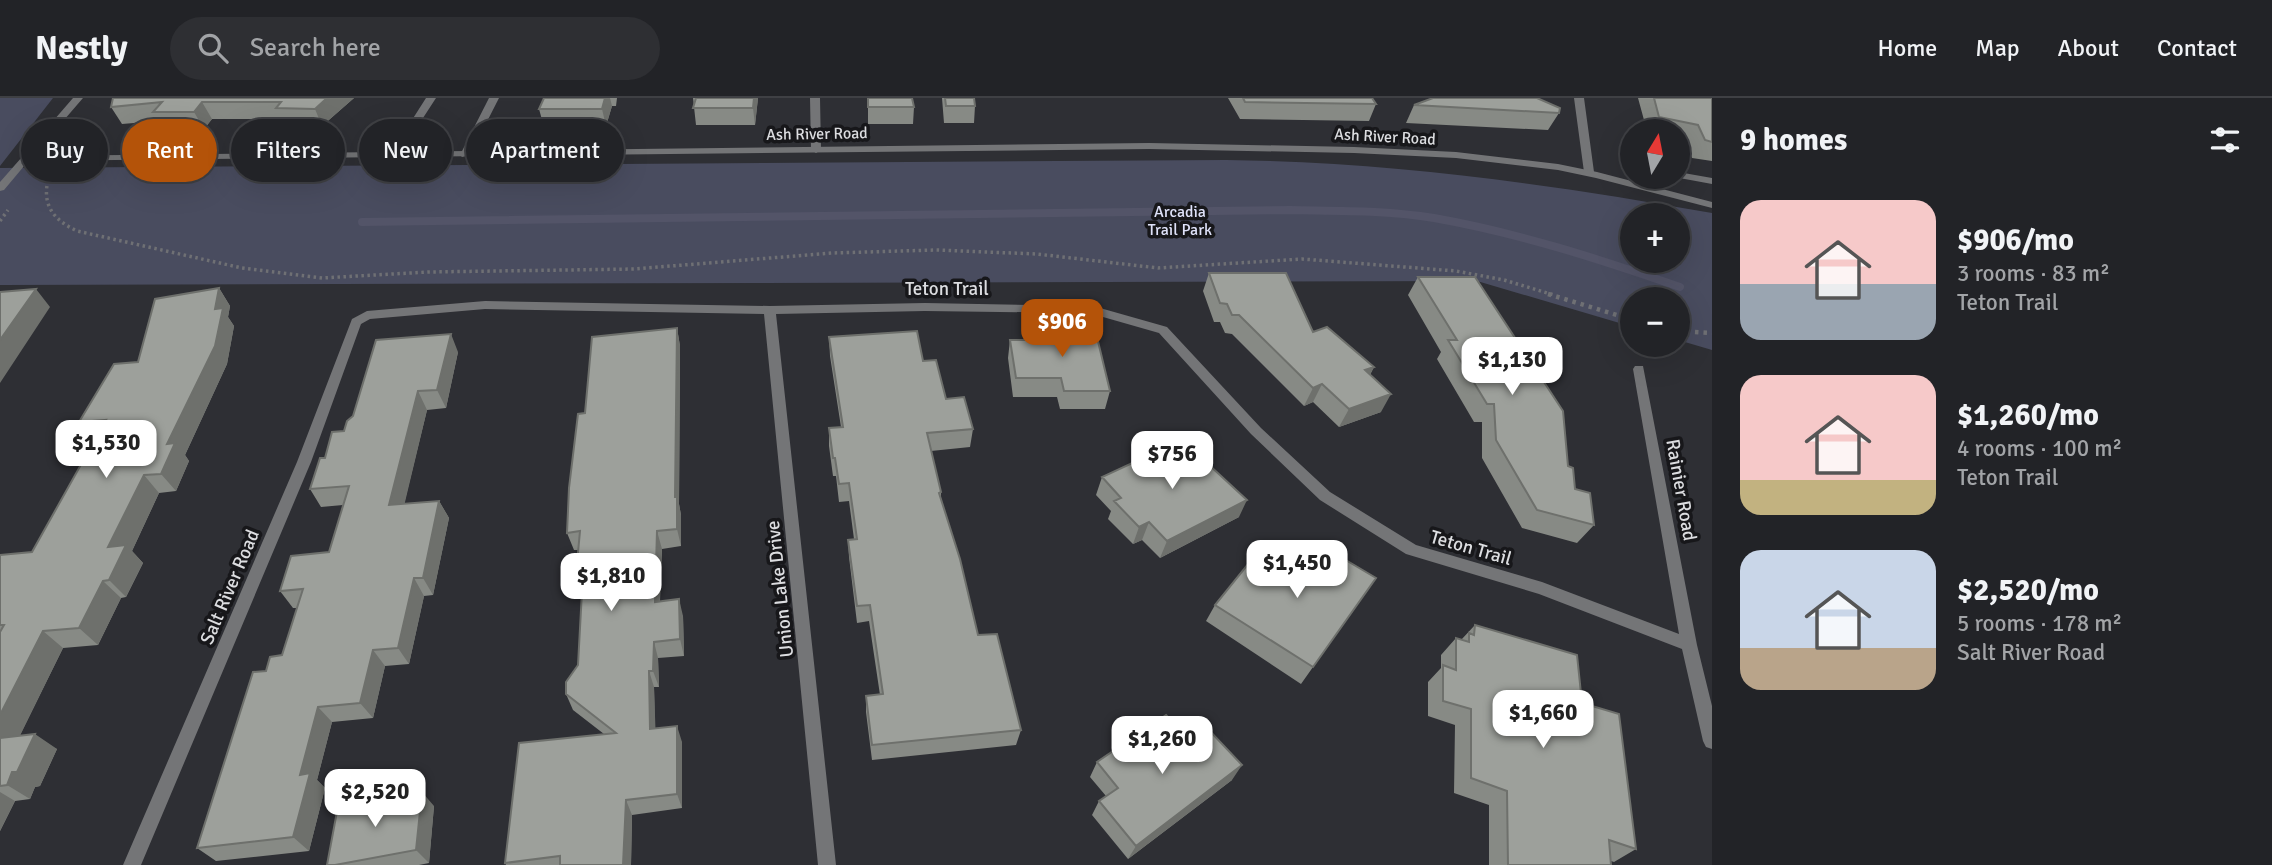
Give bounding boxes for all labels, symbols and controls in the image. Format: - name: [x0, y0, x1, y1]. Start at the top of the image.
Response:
- search box: [170, 17, 660, 80]
- text: Nestly: [35, 28, 128, 69]
- icon: search: [194, 29, 232, 67]
- text: Search here: [250, 32, 381, 64]
- text: Home: [1877, 33, 1937, 63]
- text: Map: [1975, 33, 2020, 63]
- text: About: [2058, 33, 2119, 63]
- text: Contact: [2157, 33, 2237, 63]
- chip: Buy: [21, 119, 108, 182]
- chip: Rent: [122, 119, 217, 182]
- chip: Filters: [231, 119, 345, 182]
- chip: New: [359, 119, 452, 182]
- chip: Apartment: [466, 119, 624, 182]
- north arrow: [1620, 119, 1690, 189]
- map controls: [1620, 119, 1690, 357]
- icon: filters: [2206, 121, 2244, 159]
- text: 9 homes: [1740, 122, 1847, 159]
- street label: Ash River Road: [766, 123, 868, 145]
- street label: Ash River Road: [1334, 124, 1436, 150]
- park label: Arcadia Trail Park: [1148, 202, 1212, 240]
- button: +: [1620, 203, 1690, 273]
- text: $906/mo: [1957, 222, 2074, 259]
- icon: home: [1796, 228, 1880, 312]
- text: 3 rooms · 83 m²: [1957, 259, 2110, 288]
- street label: Teton Trail: [905, 277, 989, 301]
- button: −: [1620, 287, 1690, 357]
- text: Teton Trail: [1957, 288, 2059, 317]
- pin: $906: [1021, 300, 1103, 359]
- text: $906: [1037, 307, 1087, 336]
- pin: $1,130: [1455, 338, 1569, 397]
- text: $1,130: [1478, 345, 1546, 374]
- text: $1,260/mo: [1957, 397, 2099, 434]
- icon: home: [1796, 403, 1880, 487]
- pin: $1,530: [49, 420, 163, 480]
- text: $1,530: [72, 428, 140, 457]
- pin: $756: [1131, 432, 1213, 491]
- text: 4 rooms · 100 m²: [1957, 434, 2122, 463]
- street label: Rainier Road: [1660, 437, 1702, 543]
- text: $756: [1147, 439, 1197, 468]
- text: Teton Trail: [1957, 463, 2059, 492]
- street label: Union Lake Drive: [761, 519, 799, 659]
- street label: Teton Trail: [1427, 525, 1515, 571]
- street label: Salt River Road: [195, 526, 265, 648]
- pin: $1,450: [1240, 540, 1354, 600]
- text: $1,450: [1263, 548, 1331, 577]
- pin: $1,810: [554, 554, 668, 613]
- text: $1,810: [577, 561, 645, 590]
- text: $2,520/mo: [1957, 572, 2099, 609]
- icon: home: [1796, 578, 1880, 662]
- text: 5 rooms · 178 m²: [1957, 609, 2122, 638]
- text: Salt River Road: [1957, 638, 2105, 667]
- pin: $1,660: [1486, 690, 1600, 750]
- text: $1,660: [1509, 698, 1577, 727]
- pin: $1,260: [1105, 716, 1219, 776]
- text: $1,260: [1128, 724, 1196, 753]
- pin: $2,520: [318, 770, 432, 829]
- text: $2,520: [341, 777, 409, 806]

